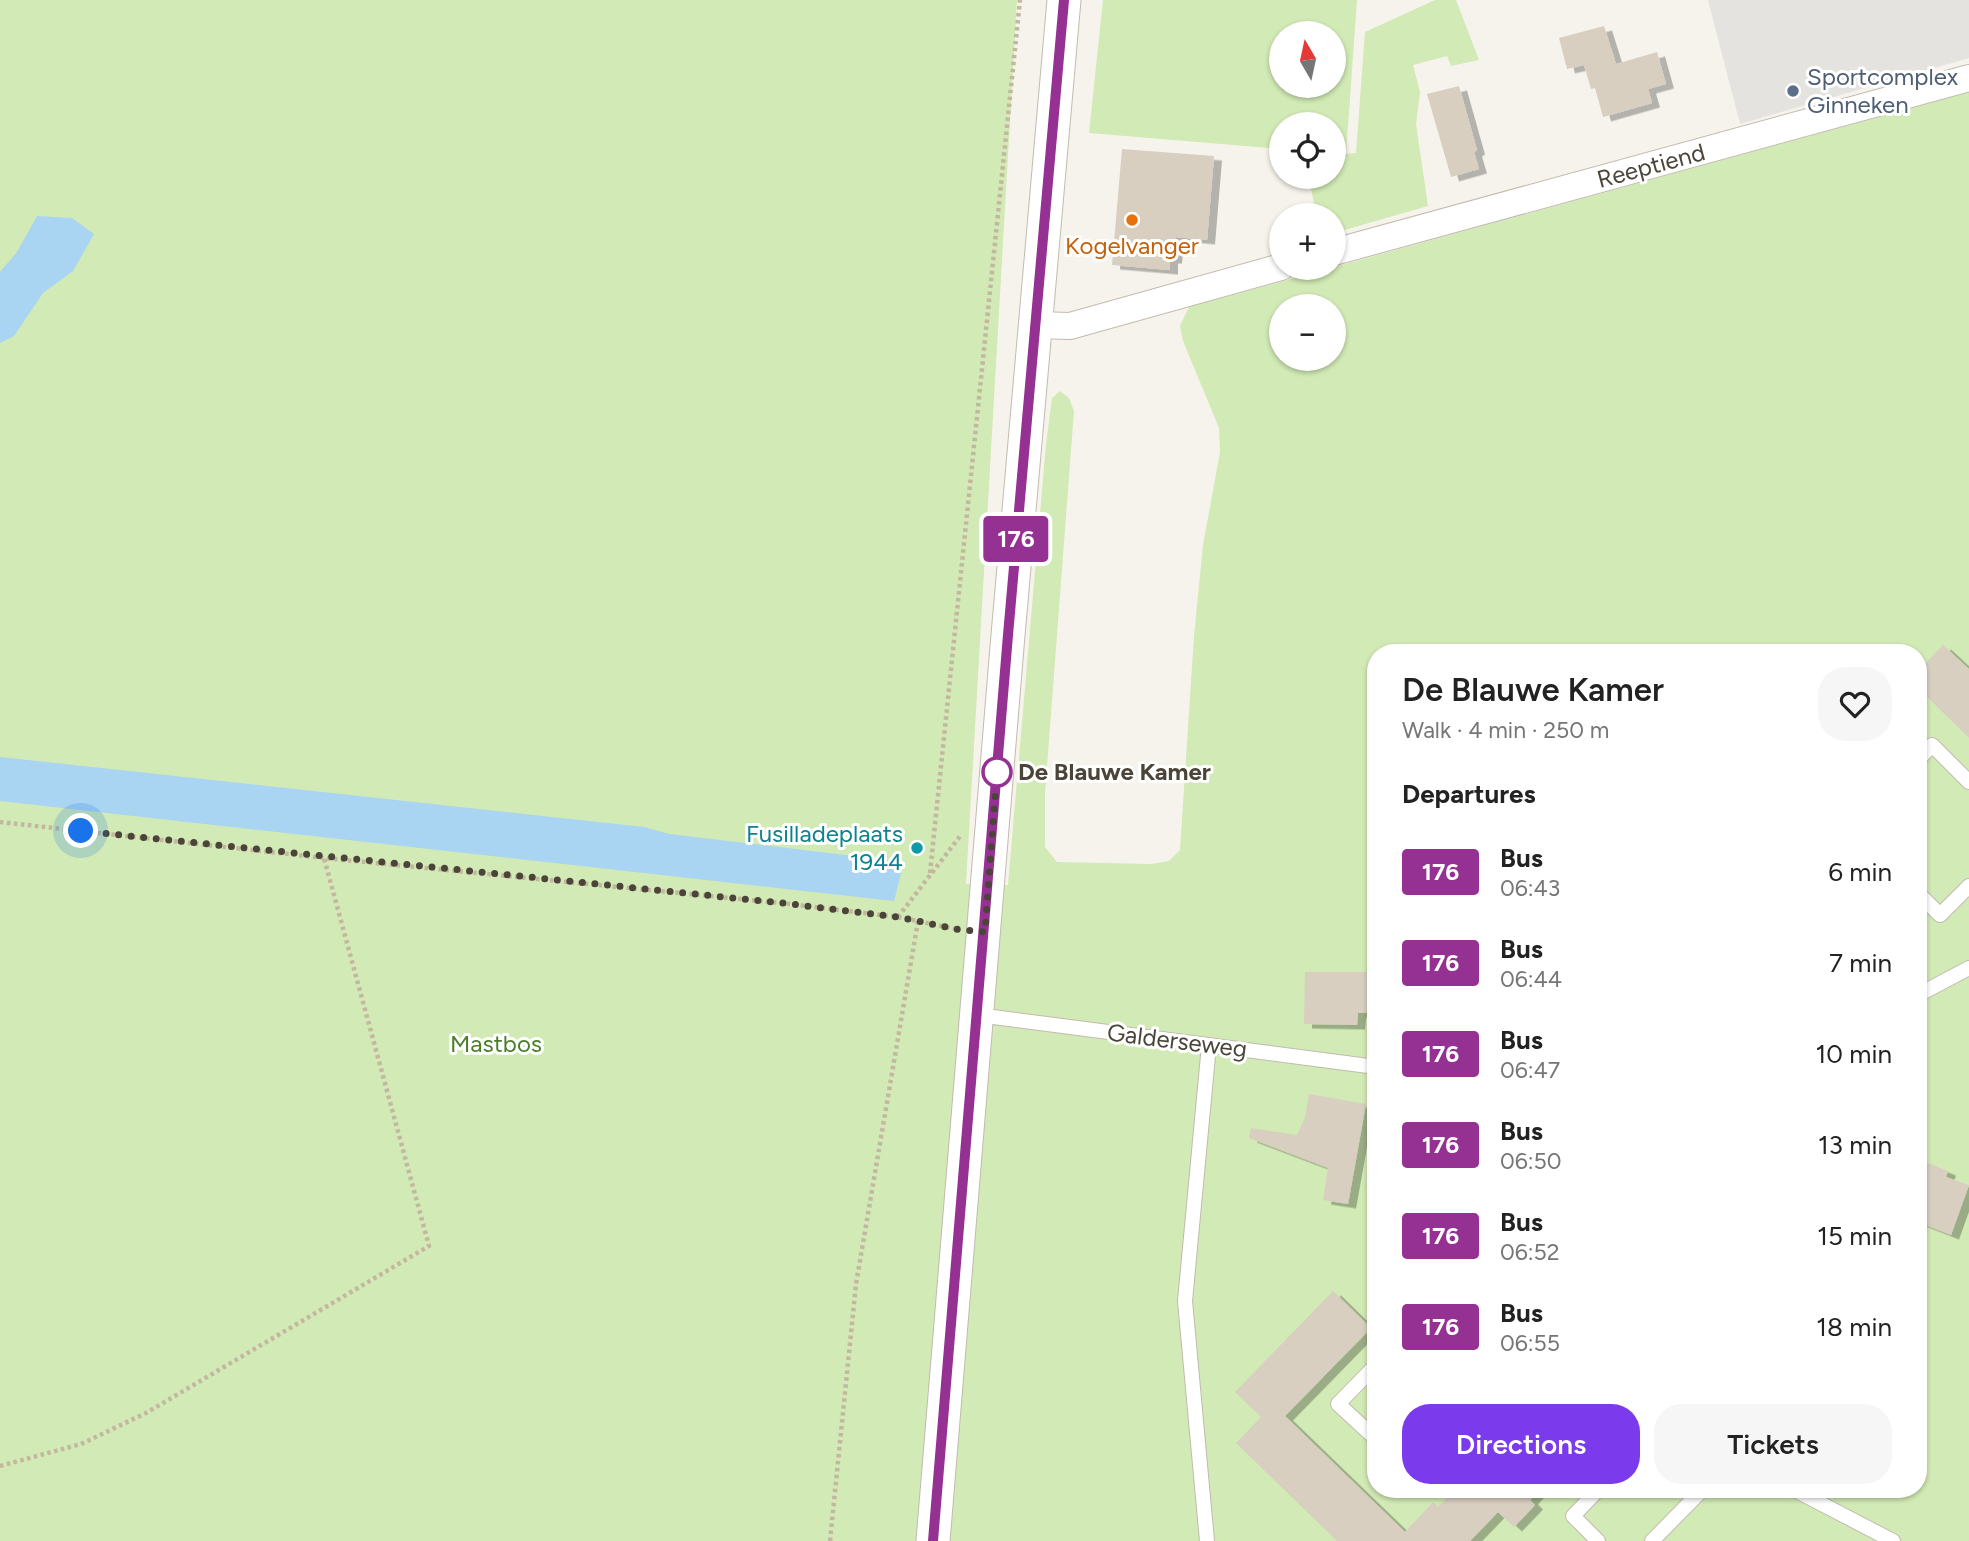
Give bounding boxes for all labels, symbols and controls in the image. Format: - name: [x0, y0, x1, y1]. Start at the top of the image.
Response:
- north arrow: [1269, 21, 1346, 98]
- map controls: [1269, 21, 1346, 371]
- place label: Sportcomplex Ginneken: [1807, 62, 1959, 119]
- marker: Sportcomplex Ginneken: [1785, 83, 1801, 99]
- button: locate: [1269, 112, 1346, 189]
- street label: Reeptiend: [1594, 137, 1708, 194]
- button: +: [1269, 203, 1346, 280]
- marker: Kogelvanger: [1124, 212, 1140, 228]
- place label: Kogelvanger: [1065, 231, 1199, 260]
- button: −: [1269, 294, 1346, 371]
- line badge: 176: [976, 516, 1056, 562]
- text: 176: [997, 524, 1035, 553]
- button: heart: [1818, 667, 1892, 741]
- text: De Blauwe Kamer: [1402, 670, 1664, 709]
- text: Walk · 4 min · 250 m: [1402, 716, 1609, 744]
- marker: De Blauwe Kamer: [982, 757, 1012, 787]
- place label: De Blauwe Kamer: [1018, 757, 1211, 786]
- text: Departures: [1402, 778, 1536, 810]
- your location: [63, 813, 98, 848]
- place label: Fusilladeplaats 1944: [746, 819, 903, 876]
- marker: Fusilladeplaats 1944: [909, 840, 925, 856]
- text: Bus: [1500, 842, 1543, 874]
- text: 6 min: [1828, 856, 1892, 888]
- text: 176: [1422, 857, 1459, 886]
- text: 06:43: [1500, 874, 1560, 902]
- text: Bus: [1500, 933, 1543, 965]
- text: 7 min: [1829, 947, 1892, 979]
- text: 176: [1422, 948, 1459, 977]
- text: 06:44: [1500, 965, 1562, 993]
- street label: Galderseweg: [1105, 1018, 1249, 1063]
- text: Bus: [1500, 1024, 1543, 1056]
- park label: Mastbos: [450, 1029, 542, 1058]
- text: 10 min: [1816, 1038, 1892, 1070]
- text: 176: [1422, 1039, 1459, 1068]
- text: 06:47: [1500, 1056, 1560, 1084]
- text: Bus: [1500, 1115, 1543, 1147]
- text: 13 min: [1818, 1129, 1892, 1161]
- text: 176: [1422, 1130, 1459, 1159]
- text: 06:50: [1500, 1147, 1562, 1175]
- text: Bus: [1500, 1206, 1543, 1238]
- text: 15 min: [1817, 1220, 1892, 1252]
- text: 176: [1422, 1221, 1459, 1250]
- text: 06:52: [1500, 1238, 1560, 1266]
- text: Bus: [1500, 1297, 1543, 1329]
- text: 18 min: [1816, 1311, 1892, 1343]
- text: 176: [1422, 1312, 1459, 1341]
- text: 06:55: [1500, 1329, 1560, 1357]
- button: Directions: [1402, 1404, 1640, 1484]
- button: Tickets: [1654, 1404, 1892, 1484]

